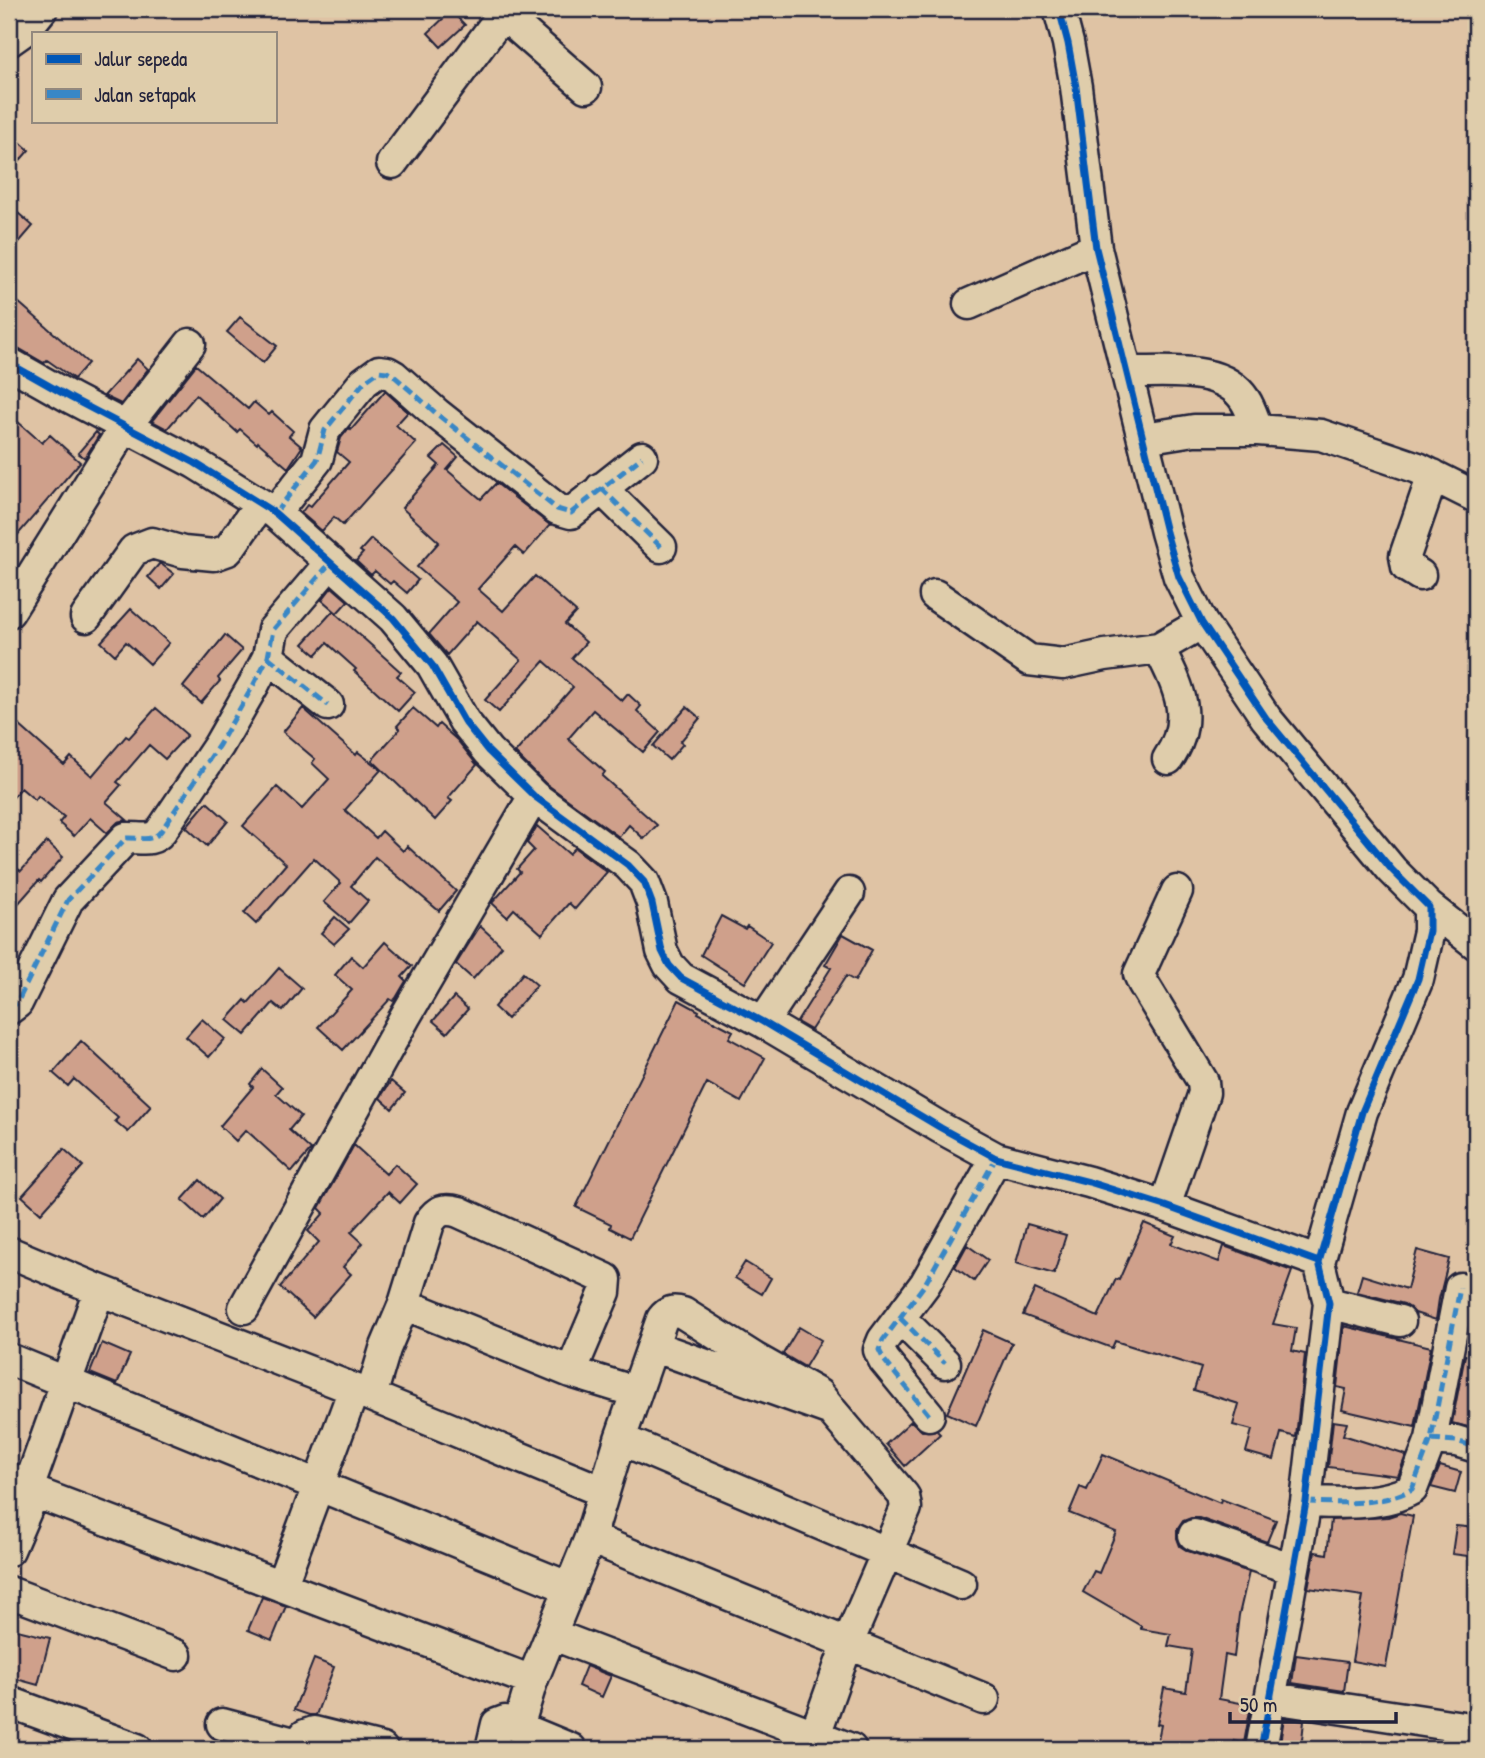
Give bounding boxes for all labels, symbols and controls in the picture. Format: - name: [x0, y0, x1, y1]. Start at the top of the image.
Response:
- legend: [32, 32, 276, 122]
- text: Jalur sepeda: [94, 44, 187, 73]
- text: Jalan setapak: [94, 80, 196, 109]
- scale bar: [1230, 1681, 1396, 1725]
- text: 50 m: [1240, 1690, 1277, 1719]

